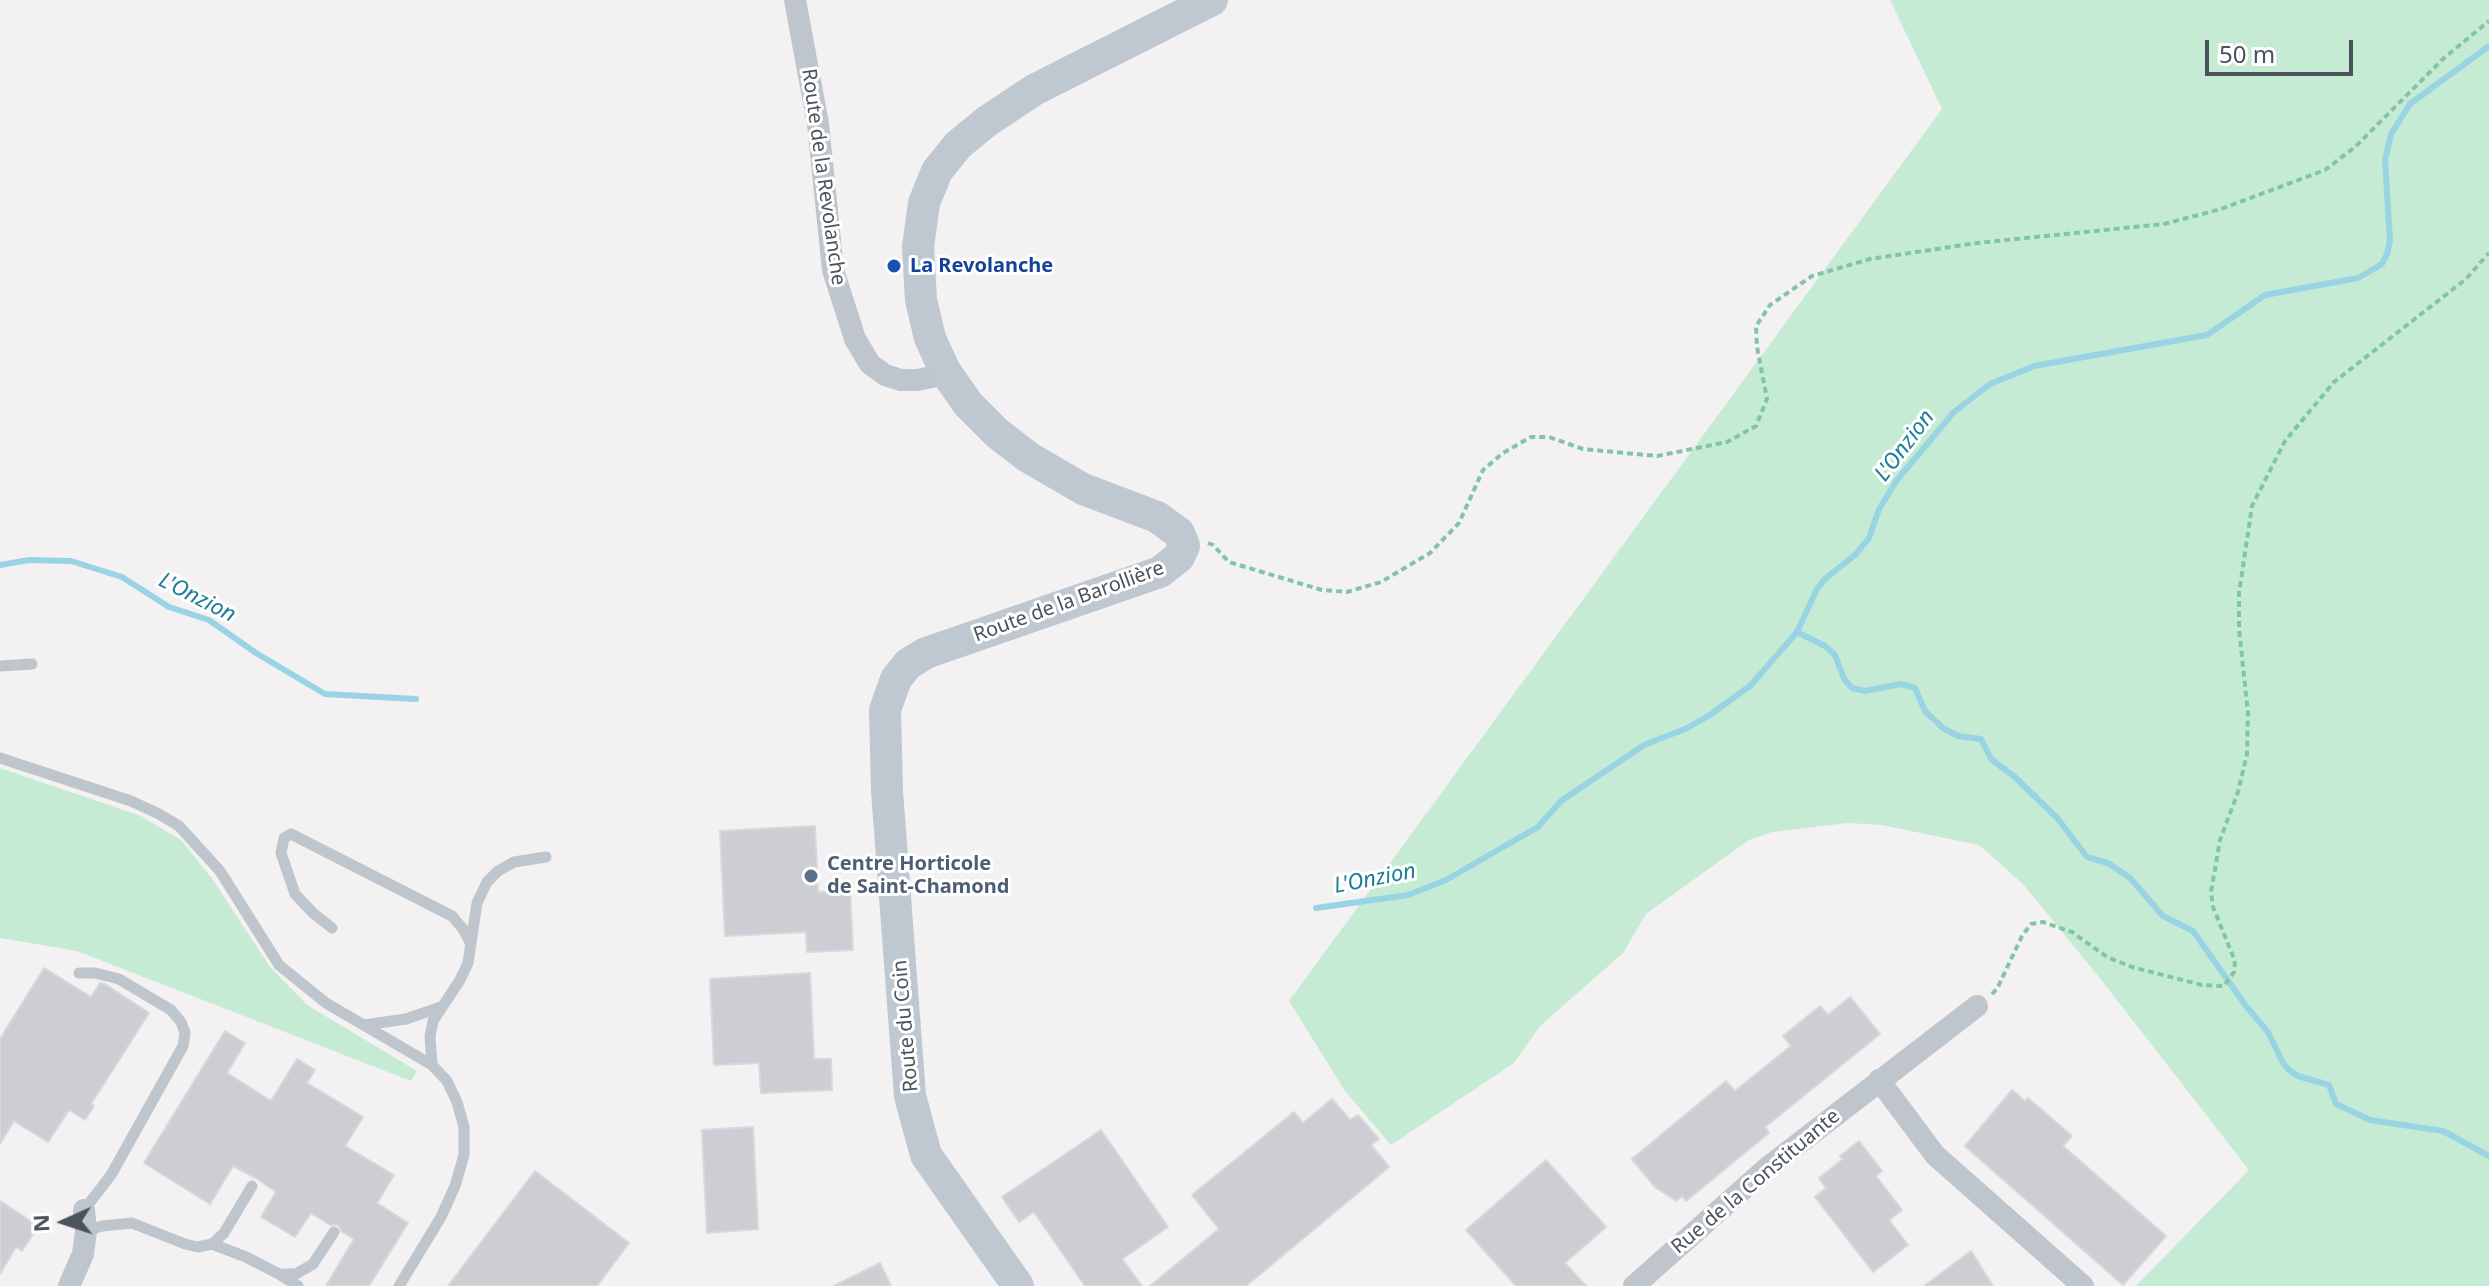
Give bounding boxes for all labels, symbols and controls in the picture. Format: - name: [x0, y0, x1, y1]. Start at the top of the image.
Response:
- scale bar: [2209, 24, 2357, 74]
- text: 50 m: [2219, 37, 2275, 70]
- street label: Route de la Revolanche: [796, 67, 850, 287]
- place label: La Revolanche: [910, 254, 1053, 278]
- marker: La Revolanche: [885, 257, 903, 275]
- water label: L'Onzion: [1870, 405, 1940, 487]
- street label: Route de la Barollière: [970, 556, 1168, 648]
- water label: L'Onzion: [154, 567, 240, 629]
- place label: Centre Horticole de Saint-Chamond: [827, 852, 1009, 899]
- water label: L'Onzion: [1332, 858, 1418, 900]
- marker: Centre Horticole de Saint-Chamond: [802, 867, 820, 885]
- street label: Route du Coin: [888, 959, 924, 1093]
- street label: Rue de la Constituante: [1667, 1105, 1845, 1259]
- north arrow: [24, 1182, 104, 1262]
- text: N: [25, 1214, 55, 1233]

